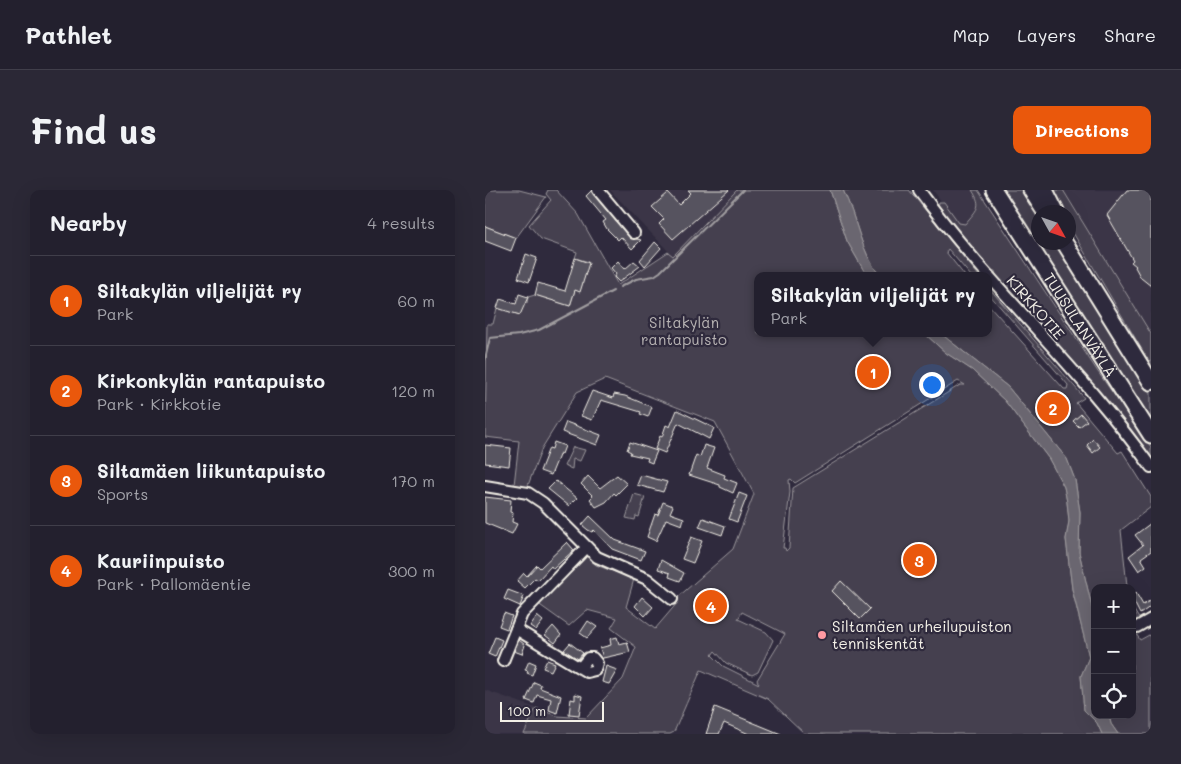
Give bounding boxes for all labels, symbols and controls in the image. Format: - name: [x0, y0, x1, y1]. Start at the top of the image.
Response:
- text: Pathlet: [25, 19, 112, 50]
- text: Map: [953, 23, 989, 47]
- text: Layers: [1017, 23, 1076, 47]
- text: Share: [1104, 23, 1156, 47]
- button: Directions: [1013, 106, 1151, 154]
- text: Find us: [30, 107, 157, 153]
- north arrow: [1031, 205, 1076, 250]
- text: Nearby: [50, 209, 127, 236]
- text: 4 results: [367, 212, 435, 233]
- street label: TUUSULANVÄYLÄ: [1039, 269, 1121, 381]
- street label: KIRKKOTIE: [1003, 271, 1070, 344]
- popup: [754, 272, 992, 337]
- text: Siltakylän viljelijät ry: [97, 278, 302, 303]
- text: Siltakylän viljelijät ry: [771, 282, 975, 307]
- text: 1: [62, 290, 70, 311]
- text: 60 m: [398, 290, 435, 311]
- text: Park: [97, 303, 133, 324]
- text: Park: [771, 307, 807, 328]
- park label: Siltakylän rantapuisto: [641, 312, 727, 349]
- pin: 1: [857, 353, 889, 391]
- text: Kirkonkylän rantapuisto: [97, 368, 325, 393]
- your location: [919, 372, 945, 398]
- text: 2: [62, 380, 70, 401]
- text: 120 m: [391, 380, 435, 401]
- pin: 2: [1037, 389, 1069, 427]
- text: Park · Kirkkotie: [97, 393, 221, 414]
- text: Siltamäen liikuntapuisto: [97, 458, 325, 483]
- text: 3: [61, 470, 71, 491]
- text: 170 m: [391, 470, 435, 491]
- text: Sports: [97, 483, 148, 504]
- pin: 3: [903, 541, 935, 579]
- text: Kauriinpuisto: [97, 548, 225, 573]
- text: 4: [61, 560, 71, 581]
- text: 300 m: [388, 560, 435, 581]
- text: Park · Pallomäentie: [97, 573, 251, 594]
- map controls: [1091, 584, 1136, 719]
- button: +: [1091, 584, 1136, 629]
- pin: 4: [695, 587, 727, 625]
- place label: Siltamäen urheilupuiston tenniskentät: [832, 616, 1012, 653]
- marker: Siltamäen urheilupuiston tenniskentät: [816, 629, 828, 641]
- button: −: [1091, 629, 1136, 674]
- button: locate: [1091, 674, 1136, 719]
- scale bar: [500, 699, 604, 722]
- text: 100 m: [507, 701, 546, 720]

